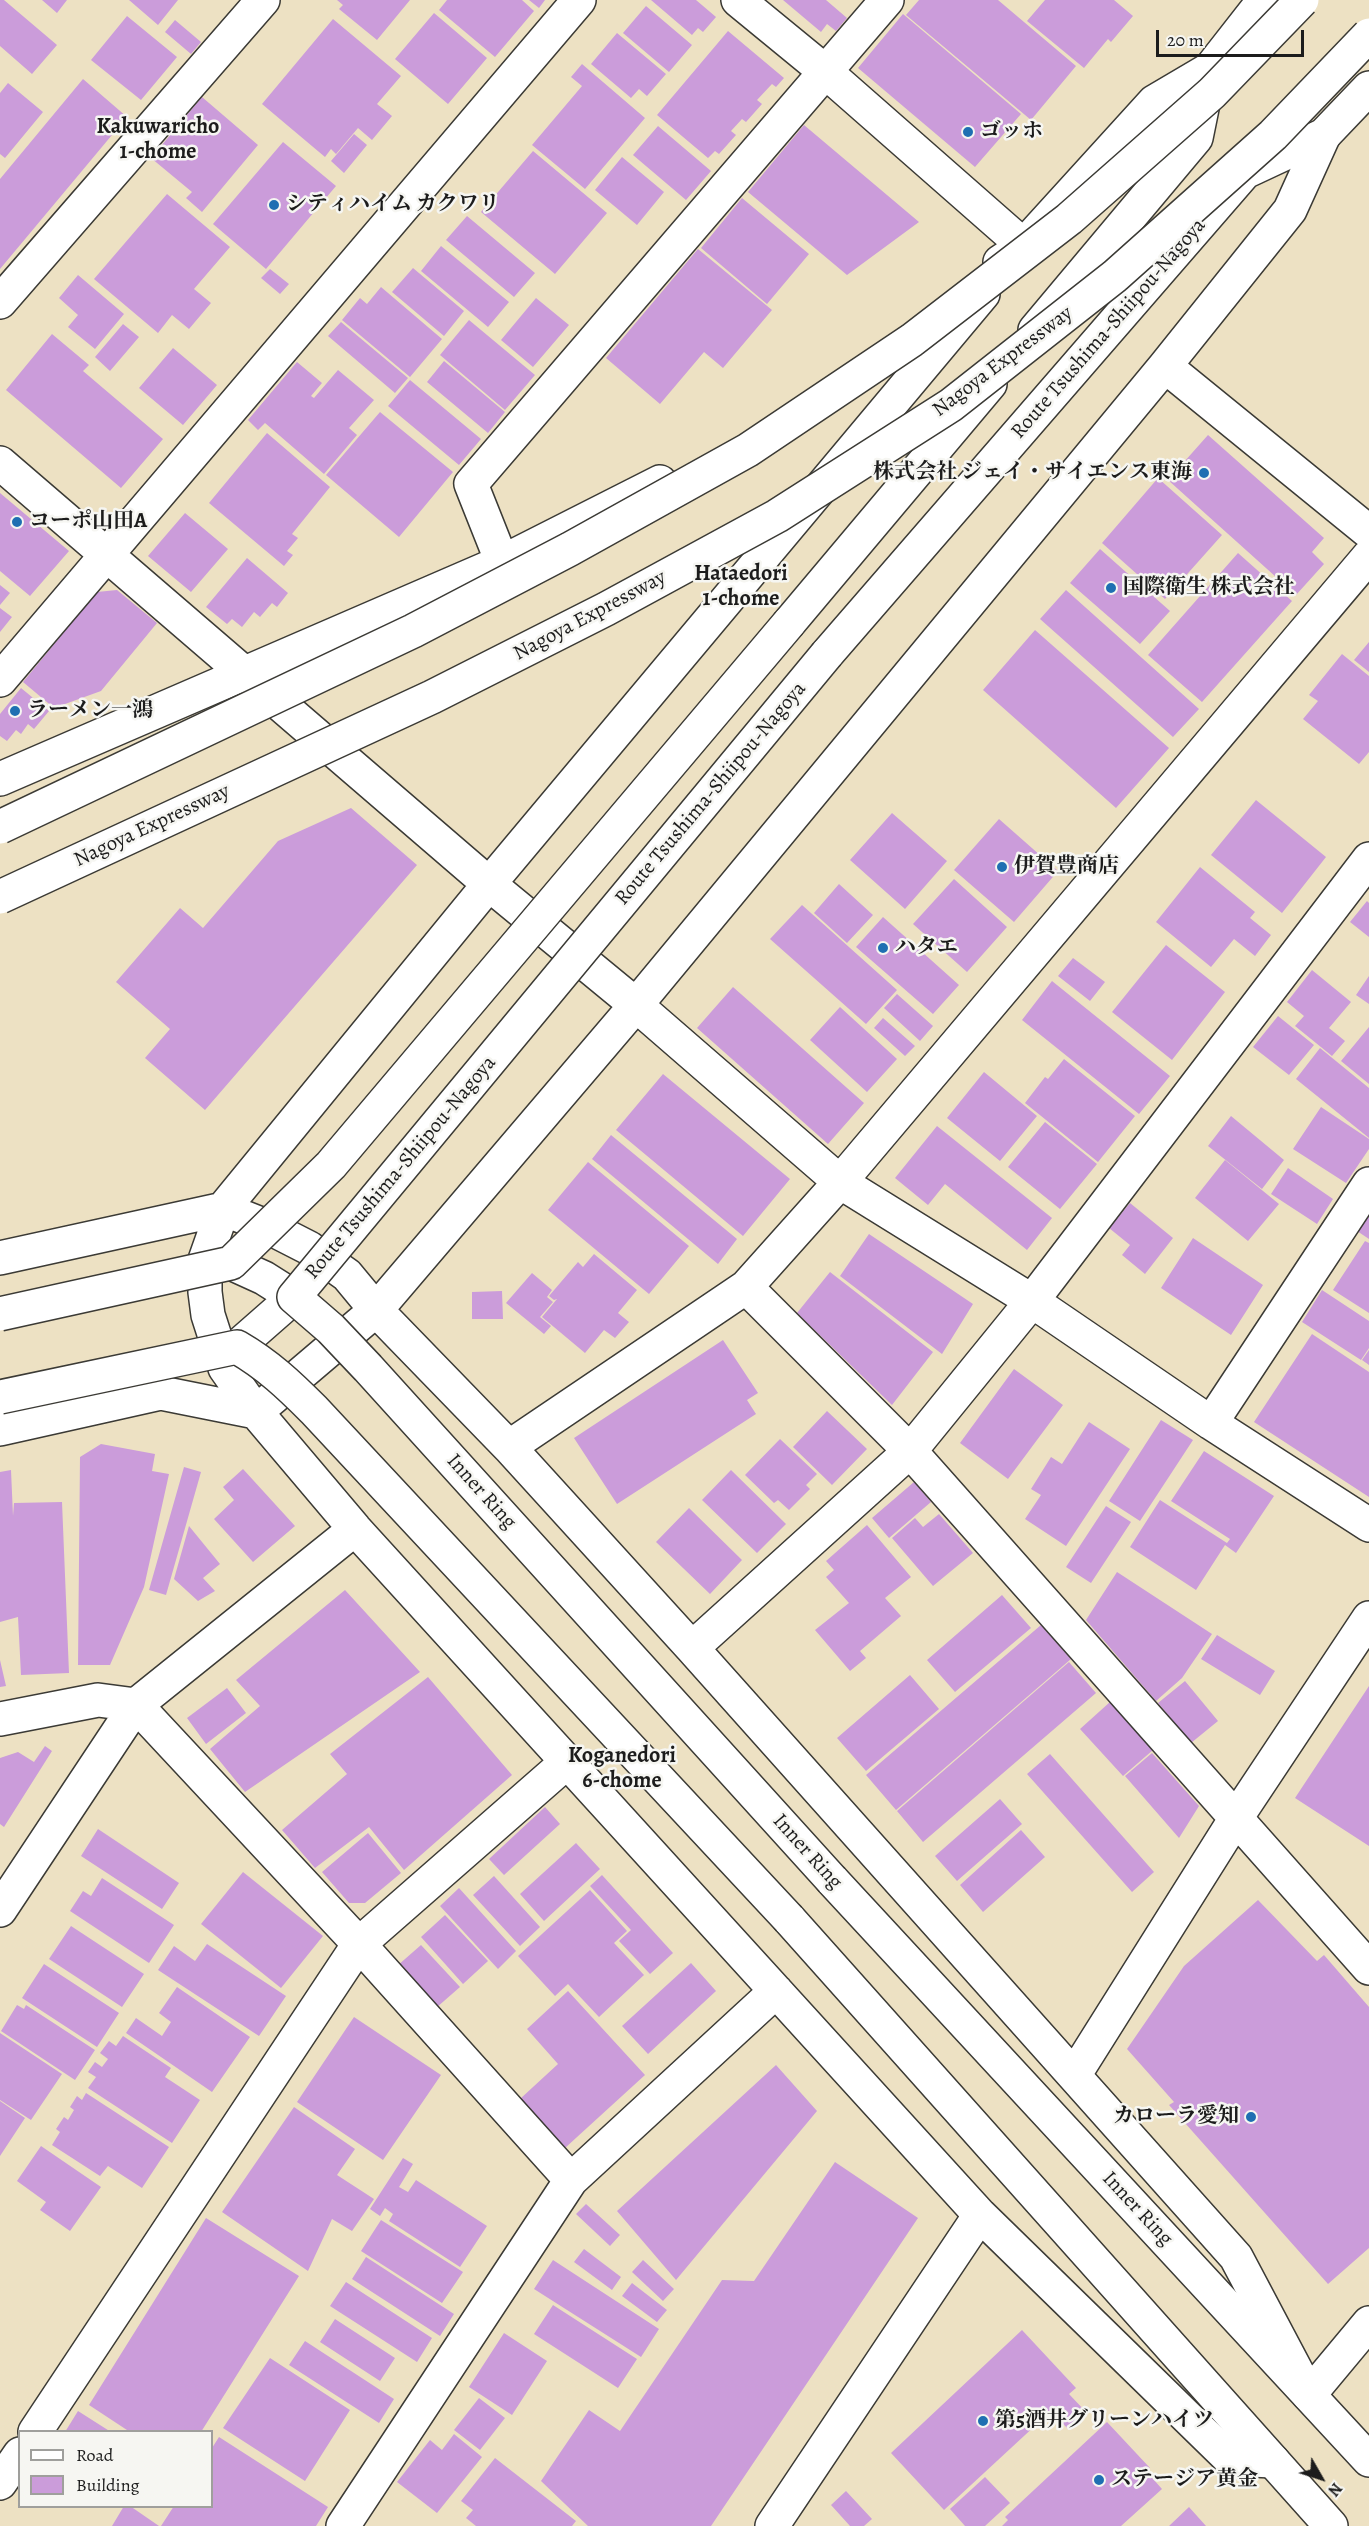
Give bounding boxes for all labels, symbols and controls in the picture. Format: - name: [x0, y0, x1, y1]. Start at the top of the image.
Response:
- scale bar: [1159, 18, 1308, 56]
- text: 20 m: [1167, 28, 1204, 52]
- district label: Kakuwaricho 1-chome: [97, 115, 219, 166]
- place label: ゴッホ: [980, 119, 1043, 145]
- marker: ゴッホ: [961, 125, 975, 139]
- place label: シティハイム カクワリ: [286, 192, 500, 218]
- marker: シティハイム カクワリ: [267, 198, 281, 212]
- street label: Route Tsushima-Shiipou-Nagoya: [1006, 214, 1212, 444]
- street label: Nagoya Expressway: [928, 301, 1078, 423]
- place label: 株式会社 ジェイ・サイエンス東海: [873, 460, 1192, 486]
- marker: 株式会社 ジェイ・サイエンス東海: [1197, 466, 1211, 480]
- place label: コーポ山田A: [29, 509, 147, 535]
- marker: コーポ山田A: [10, 515, 24, 529]
- district label: Hataedori 1-chome: [694, 562, 788, 614]
- street label: Nagoya Expressway: [510, 565, 670, 667]
- place label: 国際衛生 株式会社: [1123, 575, 1295, 601]
- marker: 国際衛生 株式会社: [1104, 581, 1118, 595]
- street label: Route Tsushima-Shiipou-Nagoya: [610, 677, 812, 911]
- place label: ラーメン一鴻: [27, 698, 153, 724]
- marker: ラーメン一鴻: [8, 704, 22, 718]
- street label: Nagoya Expressway: [70, 779, 234, 873]
- place label: 伊賀豊商店: [1014, 854, 1119, 880]
- marker: 伊賀豊商店: [995, 860, 1009, 874]
- place label: ハタエ: [895, 935, 958, 961]
- marker: ハタエ: [876, 941, 890, 955]
- street label: Route Tsushima-Shiipou-Nagoya: [300, 1051, 502, 1285]
- street label: Inner Ring: [441, 1449, 521, 1535]
- district label: Koganedori 6-chome: [568, 1744, 676, 1796]
- street label: Inner Ring: [767, 1809, 847, 1895]
- place label: カローラ愛知: [1113, 2104, 1239, 2130]
- marker: カローラ愛知: [1244, 2110, 1258, 2124]
- street label: Inner Ring: [1096, 2167, 1178, 2251]
- place label: 第5酒井グリーンハイツ: [995, 2408, 1214, 2434]
- marker: 第5酒井グリーンハイツ: [976, 2414, 990, 2428]
- legend: [18, 2430, 213, 2508]
- text: Road: [76, 2443, 113, 2467]
- north arrow: [1291, 2448, 1351, 2508]
- place label: ステージア黄金: [1111, 2467, 1258, 2493]
- text: Building: [76, 2473, 140, 2497]
- marker: ステージア黄金: [1092, 2473, 1106, 2487]
- text: N: [1323, 2478, 1347, 2501]

